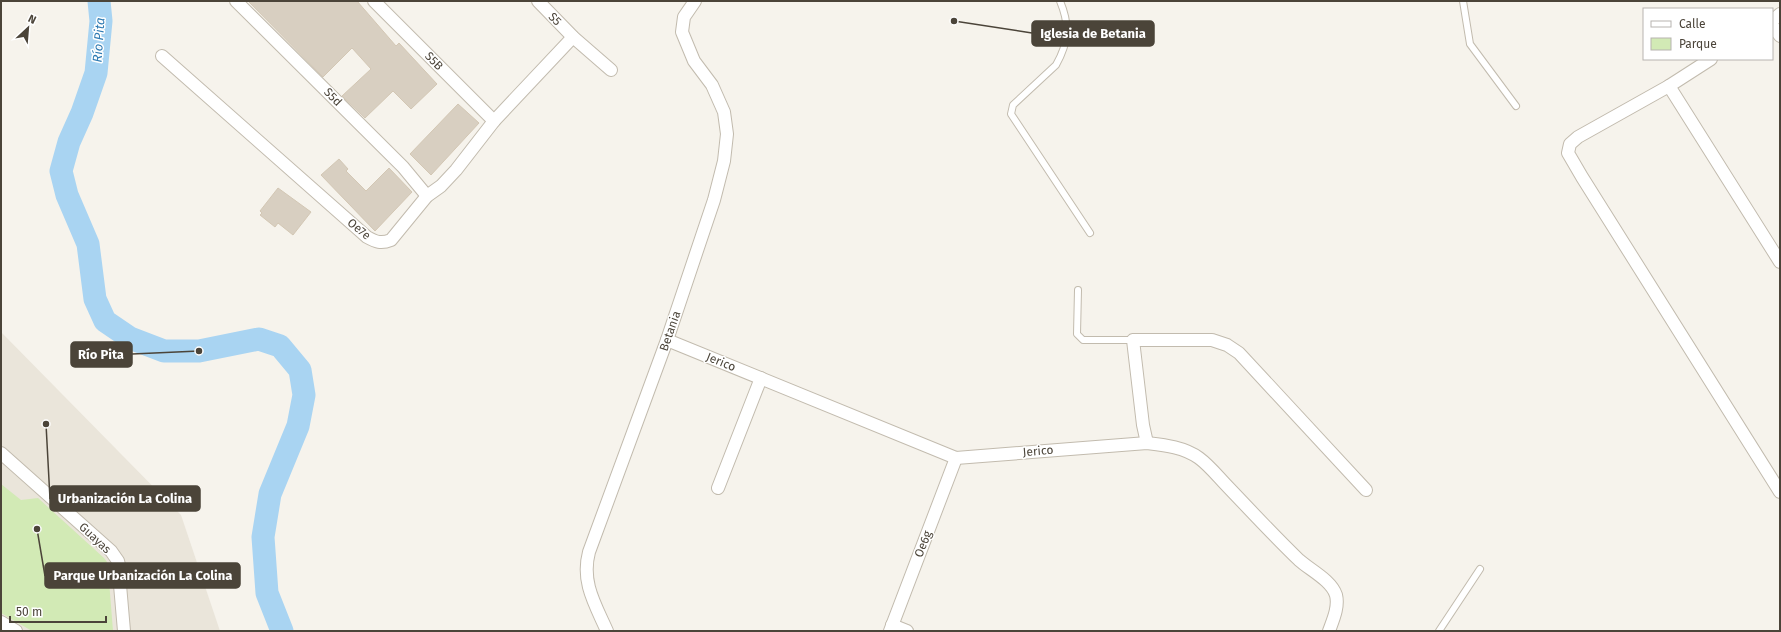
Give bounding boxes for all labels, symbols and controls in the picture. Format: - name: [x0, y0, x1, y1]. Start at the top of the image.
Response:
- north arrow: [8, 8, 48, 48]
- legend: [1643, 8, 1773, 60]
- street label: S5: [546, 10, 564, 28]
- text: N: [26, 12, 38, 27]
- water label: Río Pita: [89, 17, 108, 63]
- text: Calle: [1679, 17, 1706, 31]
- callout: Iglesia de Betania: [1032, 21, 1154, 46]
- text: Iglesia de Betania: [1040, 26, 1146, 41]
- text: Parque: [1679, 37, 1717, 51]
- street label: S5B: [422, 49, 446, 73]
- street label: S5d: [321, 85, 345, 109]
- street label: Oe7e: [345, 215, 373, 243]
- street label: Betania: [657, 309, 683, 353]
- callout: Río Pita: [71, 342, 132, 367]
- text: Río Pita: [78, 347, 124, 362]
- street label: Jerico: [704, 350, 738, 374]
- street label: Jerico: [1022, 443, 1054, 459]
- callout: Urbanización La Colina: [50, 486, 200, 511]
- text: Urbanización La Colina: [58, 491, 192, 506]
- street label: Guayas: [76, 520, 114, 557]
- street label: Oe6g: [912, 528, 935, 559]
- callout: Parque Urbanización La Colina: [45, 563, 240, 588]
- text: Parque Urbanización La Colina: [54, 568, 232, 583]
- scale bar: [10, 598, 106, 624]
- text: 50 m: [16, 605, 42, 619]

